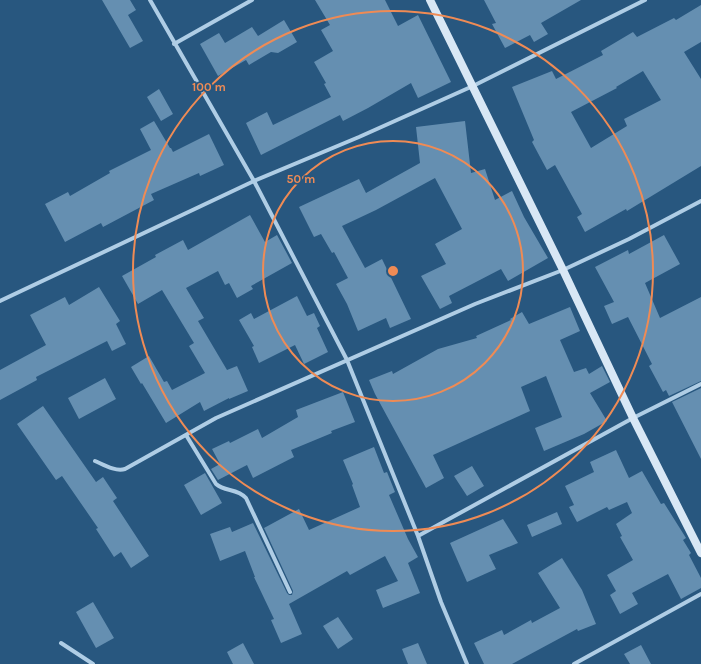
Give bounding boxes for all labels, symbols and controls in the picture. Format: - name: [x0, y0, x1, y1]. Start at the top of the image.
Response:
- text: 100 m: [192, 80, 226, 94]
- text: 50 m: [287, 172, 316, 186]
- centre of rings: [386, 264, 400, 278]

